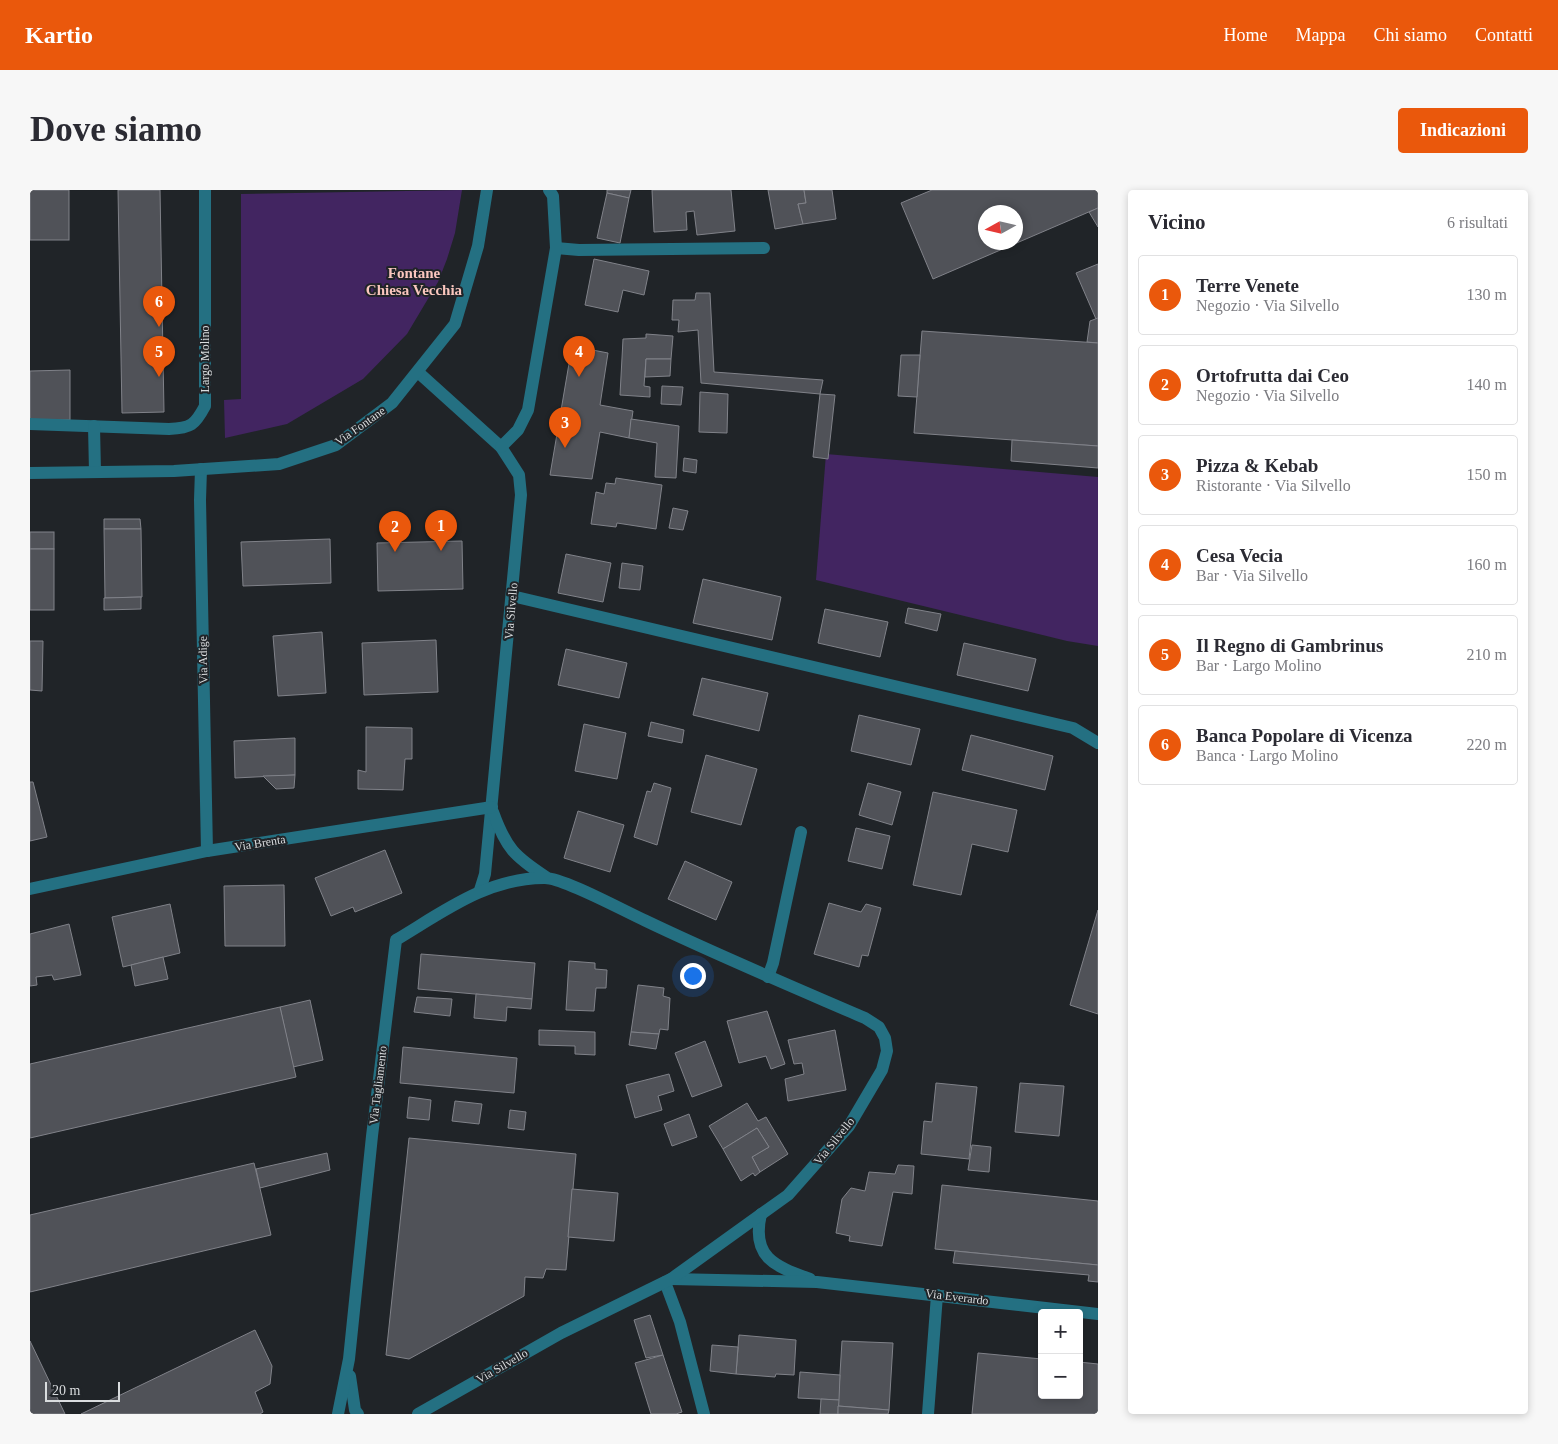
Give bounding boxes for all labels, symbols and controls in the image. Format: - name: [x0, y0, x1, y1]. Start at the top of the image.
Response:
- text: Kartio: [25, 22, 93, 48]
- text: Home: [1224, 25, 1268, 45]
- text: Mappa: [1296, 25, 1345, 45]
- text: Chi siamo: [1373, 25, 1447, 45]
- text: Contatti: [1475, 25, 1533, 45]
- button: Indicazioni: [1398, 108, 1528, 153]
- text: Dove siamo: [30, 110, 202, 149]
- north arrow: [978, 205, 1023, 250]
- text: Vicino: [1148, 210, 1206, 234]
- text: 6 risultati: [1447, 214, 1508, 231]
- district label: Fontane Chiesa Vecchia: [366, 265, 463, 298]
- text: Terre Venete: [1196, 275, 1299, 296]
- pin: 6: [143, 286, 175, 327]
- text: 1: [1161, 286, 1169, 303]
- text: 130 m: [1467, 286, 1507, 303]
- text: Negozio · Via Silvello: [1196, 297, 1339, 314]
- street label: Largo Molino: [198, 326, 212, 392]
- pin: 5: [143, 336, 175, 377]
- pin: 4: [563, 336, 595, 377]
- text: Ortofrutta dai Ceo: [1196, 365, 1349, 386]
- text: 2: [1161, 376, 1169, 393]
- text: 140 m: [1467, 376, 1507, 393]
- text: Negozio · Via Silvello: [1196, 387, 1339, 404]
- street label: Via Fontane: [332, 404, 388, 448]
- pin: 3: [549, 407, 581, 448]
- text: Pizza & Kebab: [1196, 455, 1318, 476]
- text: 3: [1161, 466, 1169, 483]
- text: 150 m: [1467, 466, 1507, 483]
- text: Ristorante · Via Silvello: [1196, 477, 1351, 494]
- pin: 1: [425, 510, 457, 551]
- pin: 2: [379, 511, 411, 552]
- text: Cesa Vecia: [1196, 545, 1283, 566]
- text: 4: [1161, 556, 1169, 573]
- text: 160 m: [1467, 556, 1507, 573]
- text: Bar · Via Silvello: [1196, 567, 1308, 584]
- street label: Via Silvello: [502, 582, 520, 640]
- text: Il Regno di Gambrinus: [1196, 635, 1383, 656]
- street label: Via Adige: [196, 636, 210, 684]
- text: 5: [1161, 646, 1169, 663]
- text: 210 m: [1467, 646, 1507, 663]
- text: Bar · Largo Molino: [1196, 657, 1321, 674]
- text: Banca Popolare di Vicenza: [1196, 725, 1413, 746]
- text: 6: [1161, 736, 1169, 753]
- text: 220 m: [1467, 736, 1507, 753]
- text: Banca · Largo Molino: [1196, 747, 1338, 764]
- street label: Via Brenta: [233, 832, 287, 854]
- your location: [680, 963, 706, 989]
- street label: Via Tagliamento: [366, 1045, 390, 1125]
- street label: Via Silvello: [811, 1114, 857, 1168]
- street label: Via Everardo: [925, 1286, 989, 1308]
- map controls: [1038, 1309, 1083, 1399]
- button: +: [1038, 1309, 1083, 1354]
- street label: Via Silvello: [474, 1346, 530, 1386]
- button: −: [1038, 1354, 1083, 1399]
- scale bar: [45, 1379, 120, 1402]
- text: 20 m: [52, 1383, 80, 1398]

